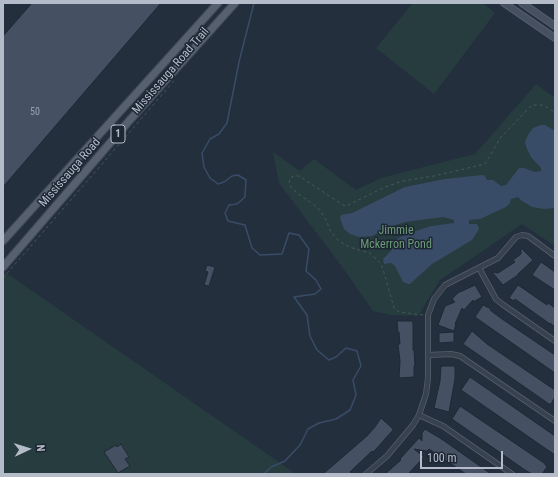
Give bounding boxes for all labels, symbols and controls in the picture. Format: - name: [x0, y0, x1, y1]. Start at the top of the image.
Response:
- street label: Mississauga Road Trail: [130, 25, 212, 117]
- house number: 50: [30, 106, 40, 118]
- road number: 1: [111, 125, 125, 143]
- street label: Mississauga Road: [36, 136, 104, 210]
- park label: Jimmie Mckerron Pond: [360, 224, 432, 252]
- north arrow: [8, 429, 48, 469]
- scale bar: [422, 443, 505, 469]
- text: N: [34, 444, 47, 452]
- text: 100 m: [427, 451, 457, 465]

